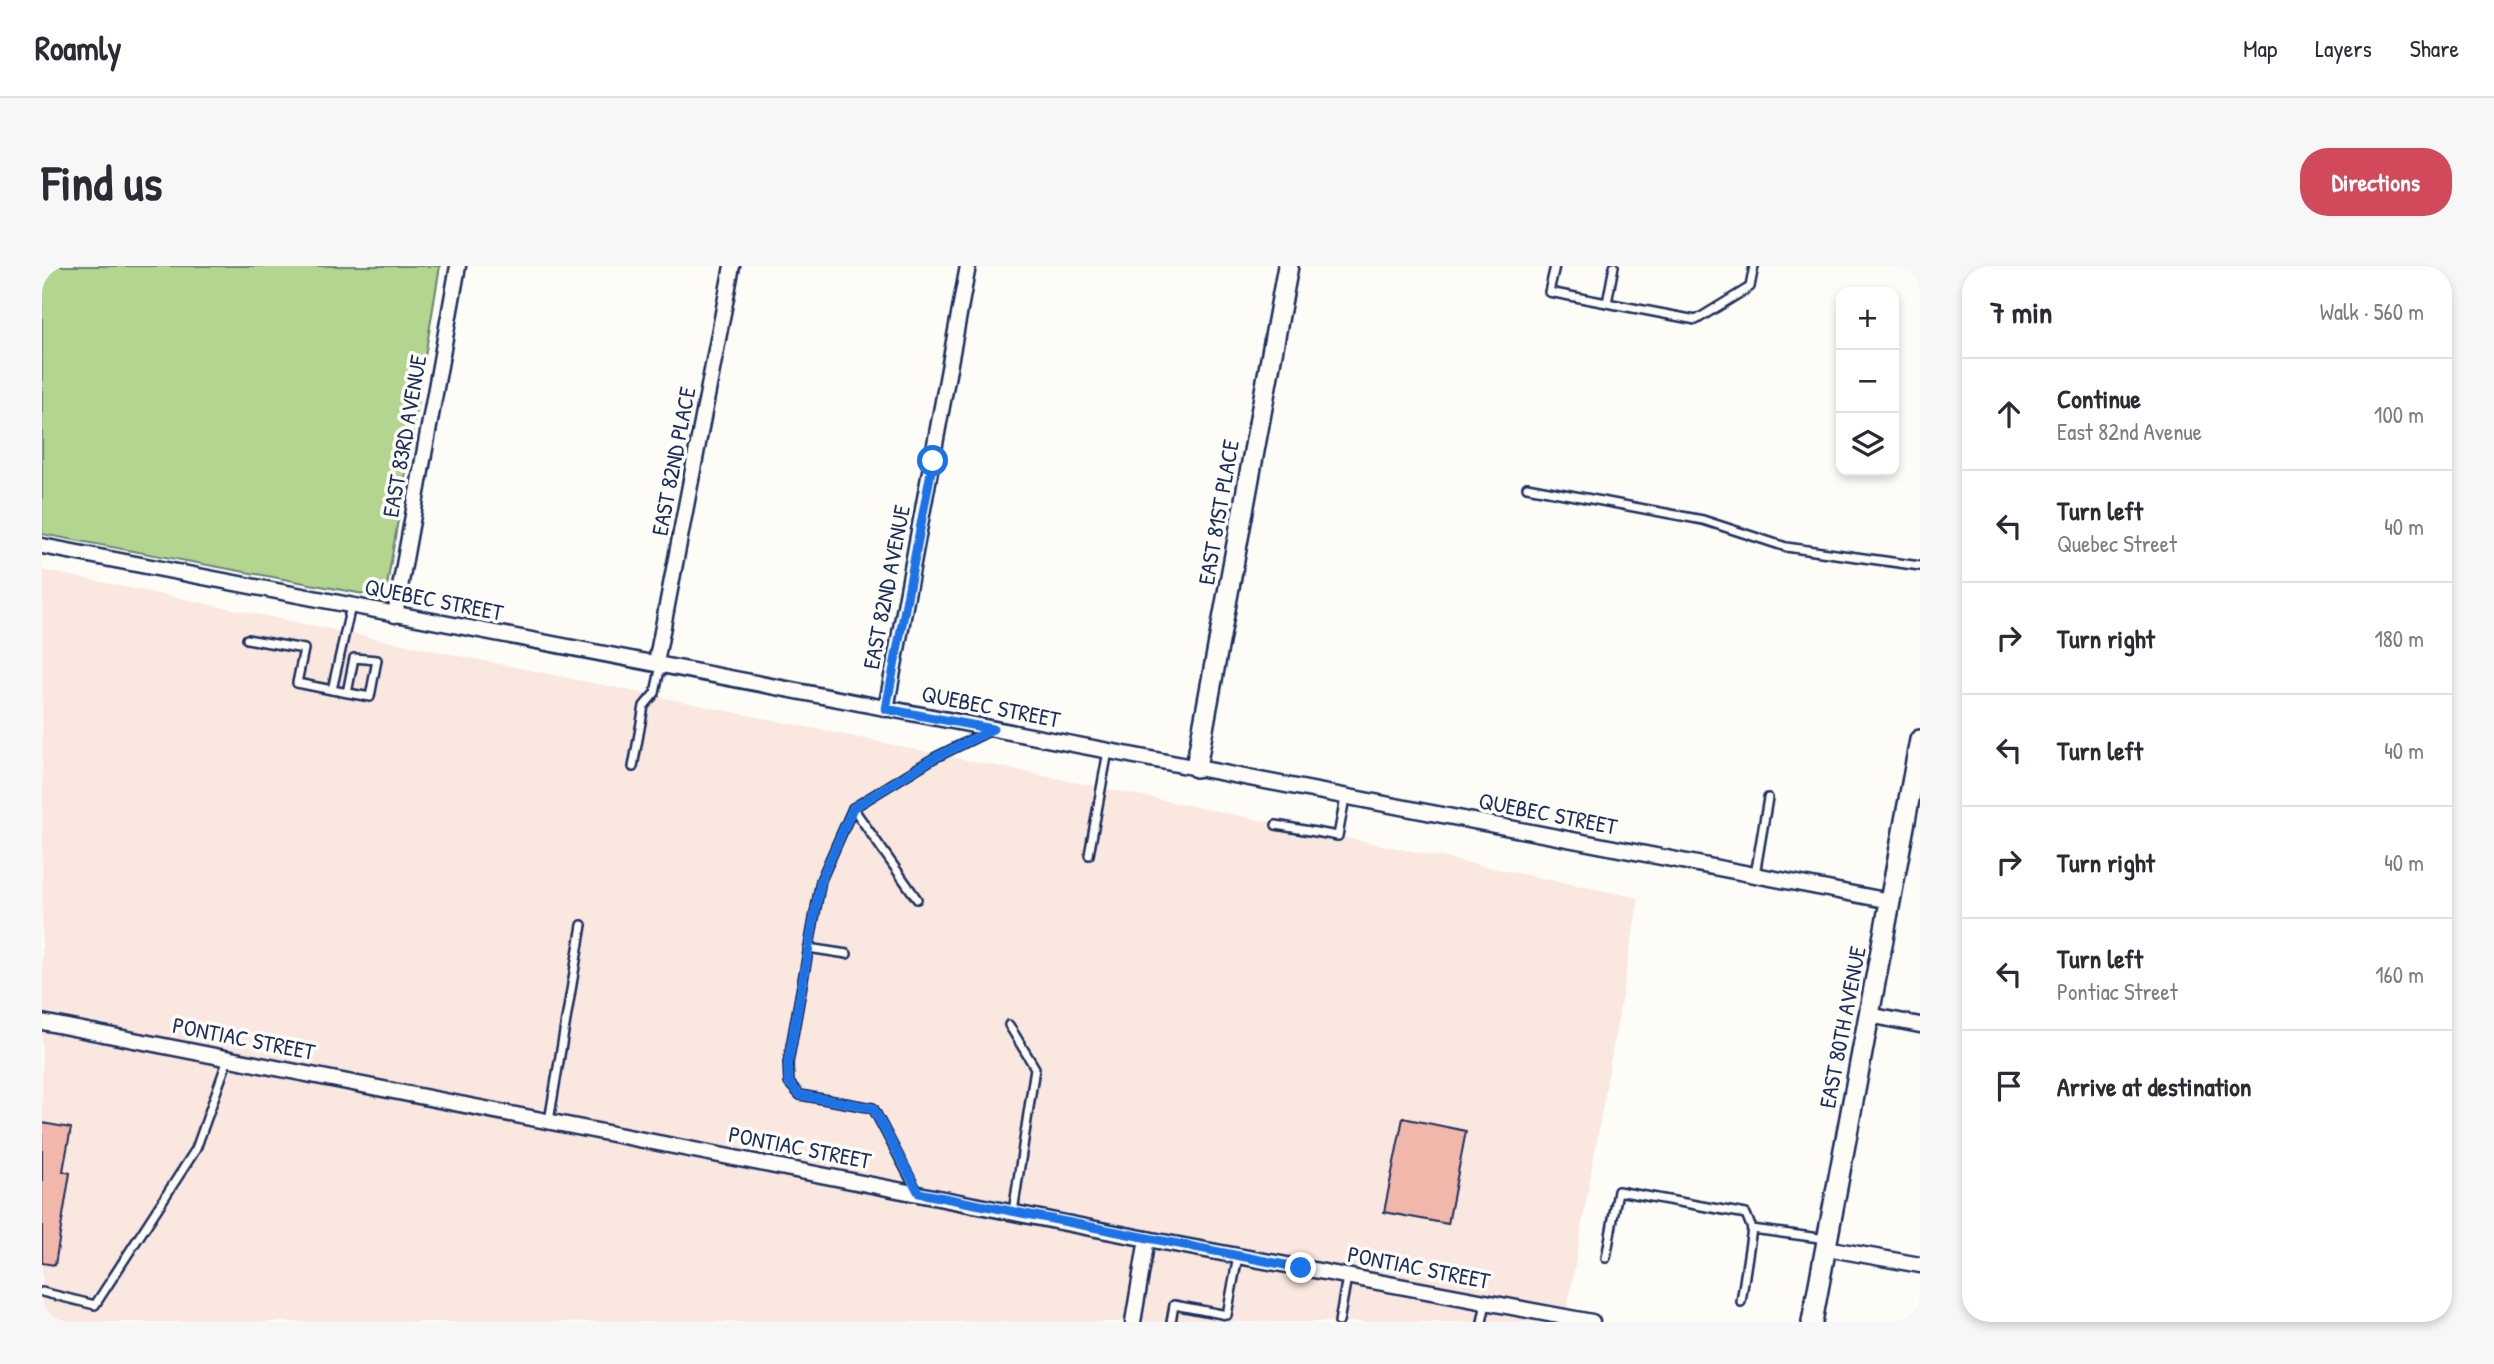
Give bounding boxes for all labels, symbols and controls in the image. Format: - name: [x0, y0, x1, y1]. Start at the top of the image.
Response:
- text: Roamly: [35, 26, 121, 70]
- text: Map: [2243, 32, 2277, 64]
- text: Layers: [2315, 32, 2372, 64]
- text: Share: [2410, 32, 2459, 64]
- button: Directions: [2300, 148, 2452, 216]
- text: Find us: [42, 149, 162, 215]
- map controls: [1836, 287, 1899, 476]
- button: +: [1836, 287, 1899, 350]
- text: 7 min: [1990, 292, 2052, 332]
- text: Walk · 560 m: [2320, 296, 2424, 327]
- button: −: [1836, 350, 1899, 413]
- street label: EAST 83RD AVENUE: [374, 352, 434, 520]
- text: Continue: [2057, 381, 2141, 416]
- street label: EAST 82ND PLACE: [643, 384, 703, 538]
- icon: ahead: [1990, 395, 2028, 433]
- text: 100 m: [2374, 399, 2424, 430]
- button: layers: [1836, 413, 1899, 476]
- text: East 82nd Avenue: [2057, 416, 2202, 447]
- street label: EAST 81ST PLACE: [1190, 437, 1246, 587]
- route start: [917, 445, 948, 476]
- text: Turn left: [2057, 493, 2143, 528]
- street label: EAST 82ND AVENUE: [855, 502, 917, 672]
- icon: left: [1990, 507, 2028, 545]
- text: 40 m: [2384, 511, 2424, 542]
- text: Quebec Street: [2057, 528, 2177, 559]
- street label: QUEBEC STREET: [362, 570, 506, 628]
- icon: right: [1990, 619, 2028, 657]
- text: Turn right: [2057, 621, 2155, 656]
- text: 180 m: [2374, 623, 2424, 654]
- street label: QUEBEC STREET: [919, 677, 1063, 735]
- icon: left: [1990, 731, 2028, 769]
- text: Turn left: [2057, 733, 2143, 768]
- text: 40 m: [2384, 735, 2424, 766]
- street label: QUEBEC STREET: [1476, 784, 1620, 842]
- icon: right: [1990, 843, 2028, 881]
- text: Turn right: [2057, 845, 2155, 880]
- text: 40 m: [2384, 847, 2424, 878]
- text: Turn left: [2057, 941, 2143, 976]
- street label: EAST 80TH AVENUE: [1811, 943, 1873, 1111]
- icon: left: [1990, 955, 2028, 993]
- text: 160 m: [2375, 959, 2424, 990]
- text: Pontiac Street: [2057, 976, 2178, 1007]
- street label: PONTIAC STREET: [170, 1009, 318, 1067]
- icon: arrive: [1990, 1067, 2028, 1105]
- text: Arrive at destination: [2057, 1069, 2252, 1104]
- street label: PONTIAC STREET: [726, 1118, 874, 1176]
- street label: PONTIAC STREET: [1345, 1238, 1493, 1296]
- route end: [1285, 1252, 1316, 1283]

